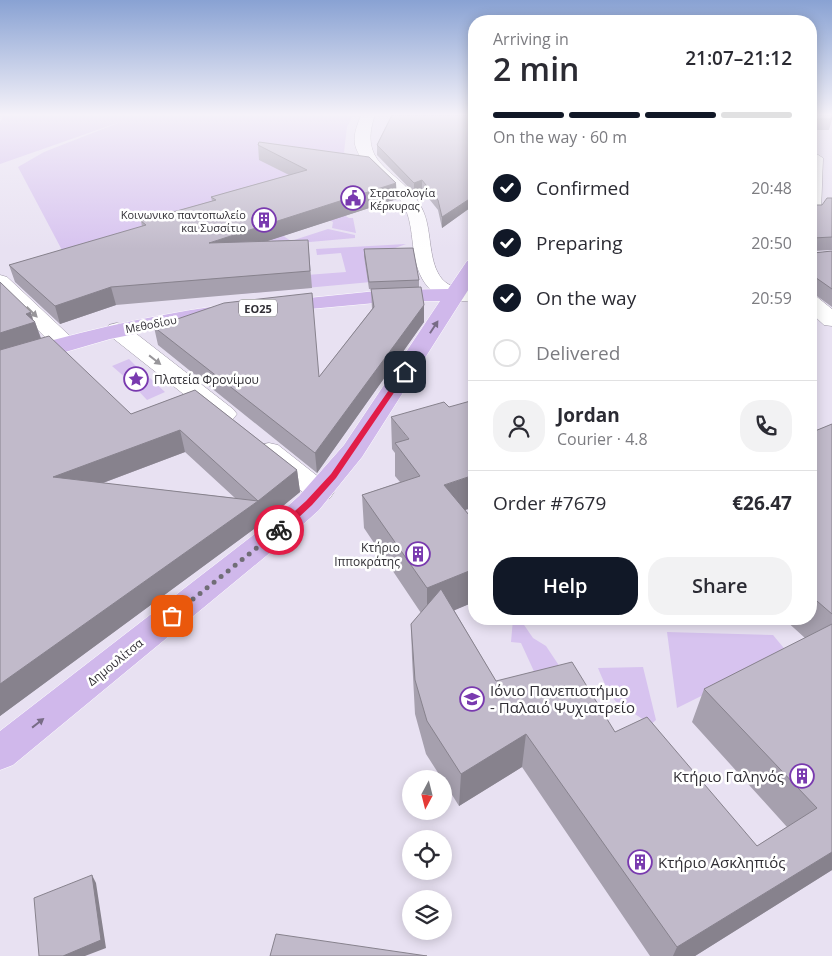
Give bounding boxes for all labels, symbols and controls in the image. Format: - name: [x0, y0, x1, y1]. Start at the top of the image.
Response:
- text: Arriving in: [493, 28, 569, 50]
- text: 21:07–21:12: [685, 45, 792, 71]
- text: 2 min: [493, 47, 579, 90]
- text: On the way · 60 m: [493, 126, 627, 148]
- icon: check: [493, 174, 521, 202]
- text: Confirmed: [536, 175, 630, 201]
- text: 20:48: [751, 177, 792, 199]
- public building icon: Στρατολογία Κέρκυρας: [340, 185, 366, 211]
- place label: Στρατολογία Κέρκυρας: [370, 185, 435, 213]
- place label: Κοινωνικο παντοπωλείο και Συσσίτιο: [121, 207, 246, 235]
- building icon: Κοινωνικο παντοπωλείο και Συσσίτιο: [251, 207, 277, 233]
- icon: check: [493, 229, 521, 257]
- text: Preparing: [536, 230, 623, 256]
- text: 20:50: [751, 232, 792, 254]
- icon: check: [493, 284, 521, 312]
- text: On the way: [536, 285, 636, 311]
- text: 20:59: [751, 287, 792, 309]
- road number: ΕΟ25: [239, 300, 277, 316]
- one-way arrow: [26, 306, 38, 318]
- street label: Μεθοδίου: [124, 312, 178, 336]
- one-way arrow: [429, 320, 439, 334]
- text: Delivered: [536, 340, 620, 366]
- pin: [384, 351, 426, 393]
- one-way arrow: [148, 355, 161, 366]
- icon: home: [391, 358, 419, 386]
- place icon: Πλατεία Φρονίμου: [123, 366, 149, 392]
- place label: Πλατεία Φρονίμου: [154, 371, 259, 388]
- button: person: [493, 400, 545, 452]
- button: phone: [740, 400, 792, 452]
- text: Jordan: [557, 402, 620, 428]
- text: Courier · 4.8: [557, 428, 648, 450]
- text: Order #7679: [493, 490, 606, 516]
- text: €26.47: [732, 490, 792, 516]
- courier: [254, 505, 304, 555]
- icon: bike: [265, 516, 293, 544]
- place label: Κτήριο Ιπποκράτης: [334, 539, 400, 570]
- building icon: Κτήριο Ιπποκράτης: [405, 541, 431, 567]
- button: Help: [493, 557, 638, 615]
- button: Share: [648, 557, 792, 615]
- pin: [151, 595, 193, 637]
- icon: bag: [158, 602, 186, 630]
- street label: Δημουλίτσα: [84, 634, 147, 690]
- place label: Ιόνιο Πανεπιστήμιο - Παλαιό Ψυχιατρείο: [490, 680, 635, 717]
- school or university icon: Ιόνιο Πανεπιστήμιο - Παλαιό Ψυχιατρείο: [459, 686, 485, 712]
- one-way arrow: [31, 717, 44, 728]
- building icon: Κτήριο Γαληνός: [789, 763, 815, 789]
- place label: Κτήριο Γαληνός: [673, 766, 784, 786]
- north arrow: [402, 770, 452, 820]
- map controls: [402, 770, 452, 940]
- button: locate: [402, 830, 452, 880]
- building icon: Κτήριο Ασκληπιός: [627, 849, 653, 875]
- place label: Κτήριο Ασκληπιός: [658, 852, 785, 872]
- button: layers: [402, 890, 452, 940]

